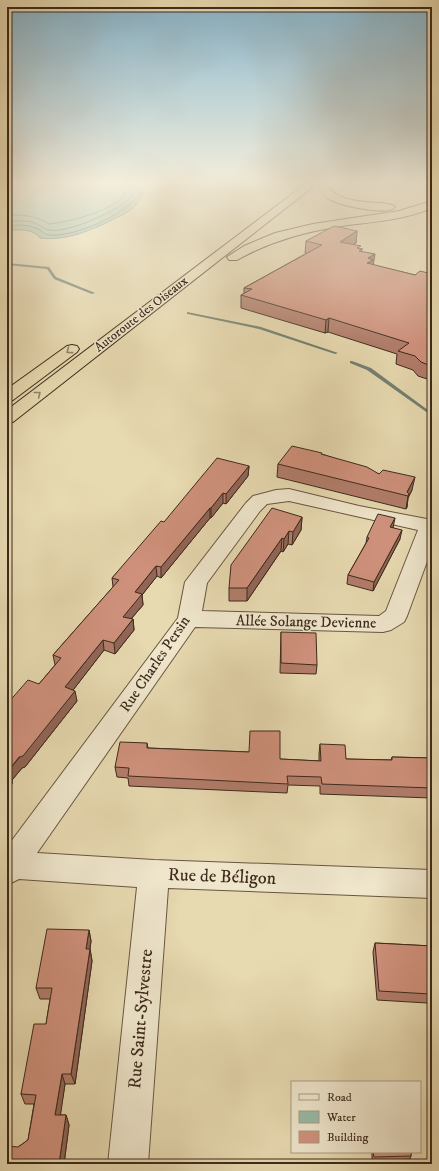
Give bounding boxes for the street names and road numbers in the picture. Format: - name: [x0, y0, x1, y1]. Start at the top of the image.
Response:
- street label: Autoroute des Oiseaux: [91, 272, 191, 355]
- street label: Allée Solange Devienne: [236, 611, 376, 633]
- street label: Rue Charles Persin: [116, 612, 194, 716]
- street label: Rue de Béligon: [168, 864, 277, 890]
- street label: Rue Saint-Sylvestre: [124, 948, 158, 1090]

